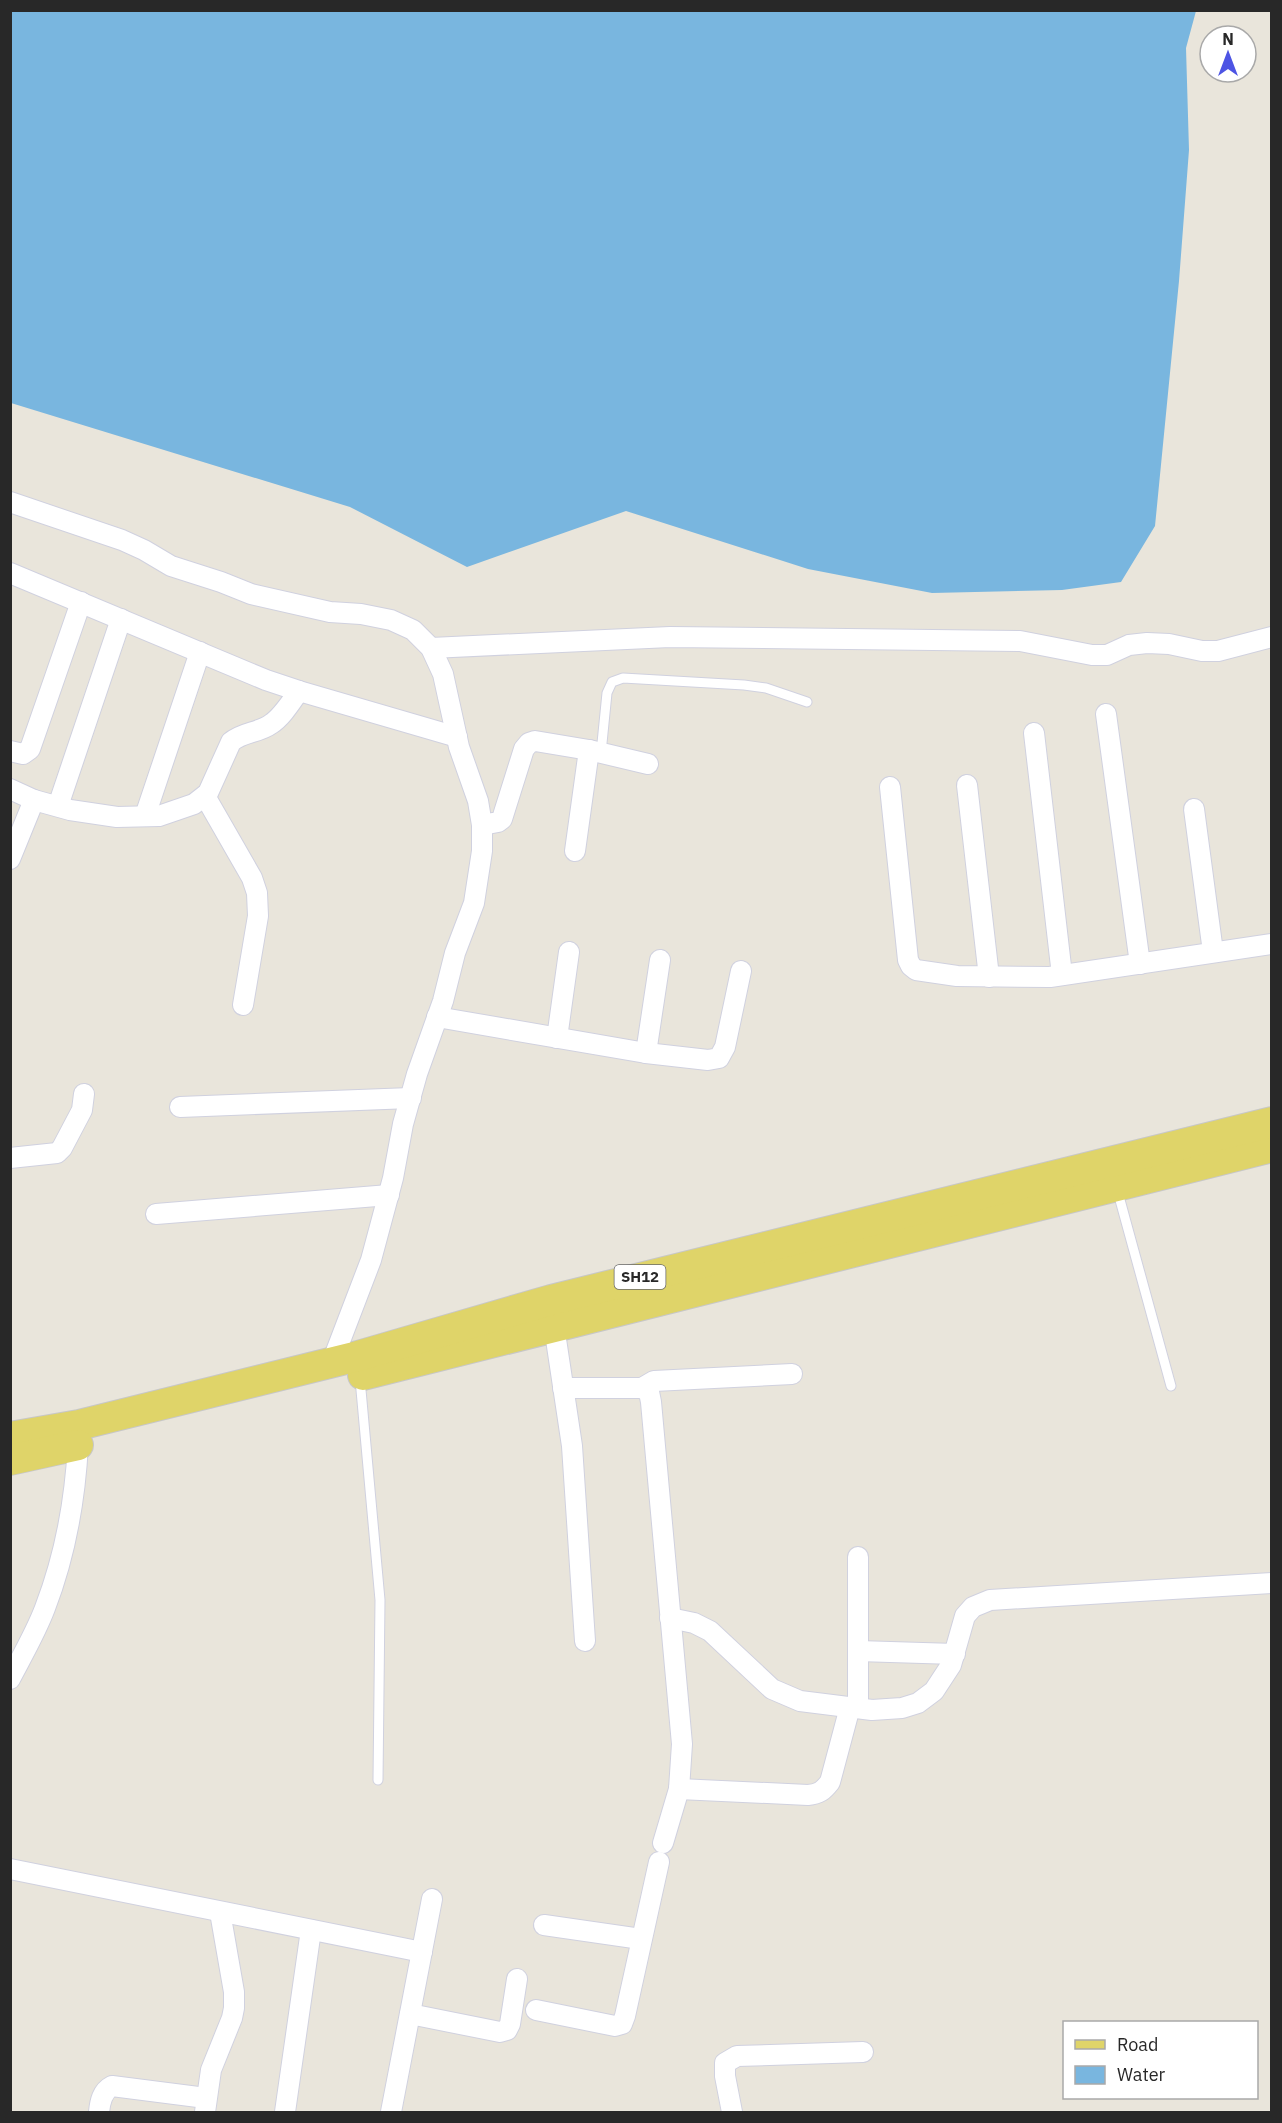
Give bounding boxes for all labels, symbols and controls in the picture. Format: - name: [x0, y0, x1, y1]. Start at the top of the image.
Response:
- north arrow: [1198, 24, 1258, 84]
- text: N: [1222, 29, 1234, 49]
- road number: SH12: [614, 1265, 666, 1289]
- legend: [1063, 2021, 1258, 2099]
- text: Road: [1117, 2033, 1158, 2056]
- text: Water: [1117, 2063, 1166, 2086]

